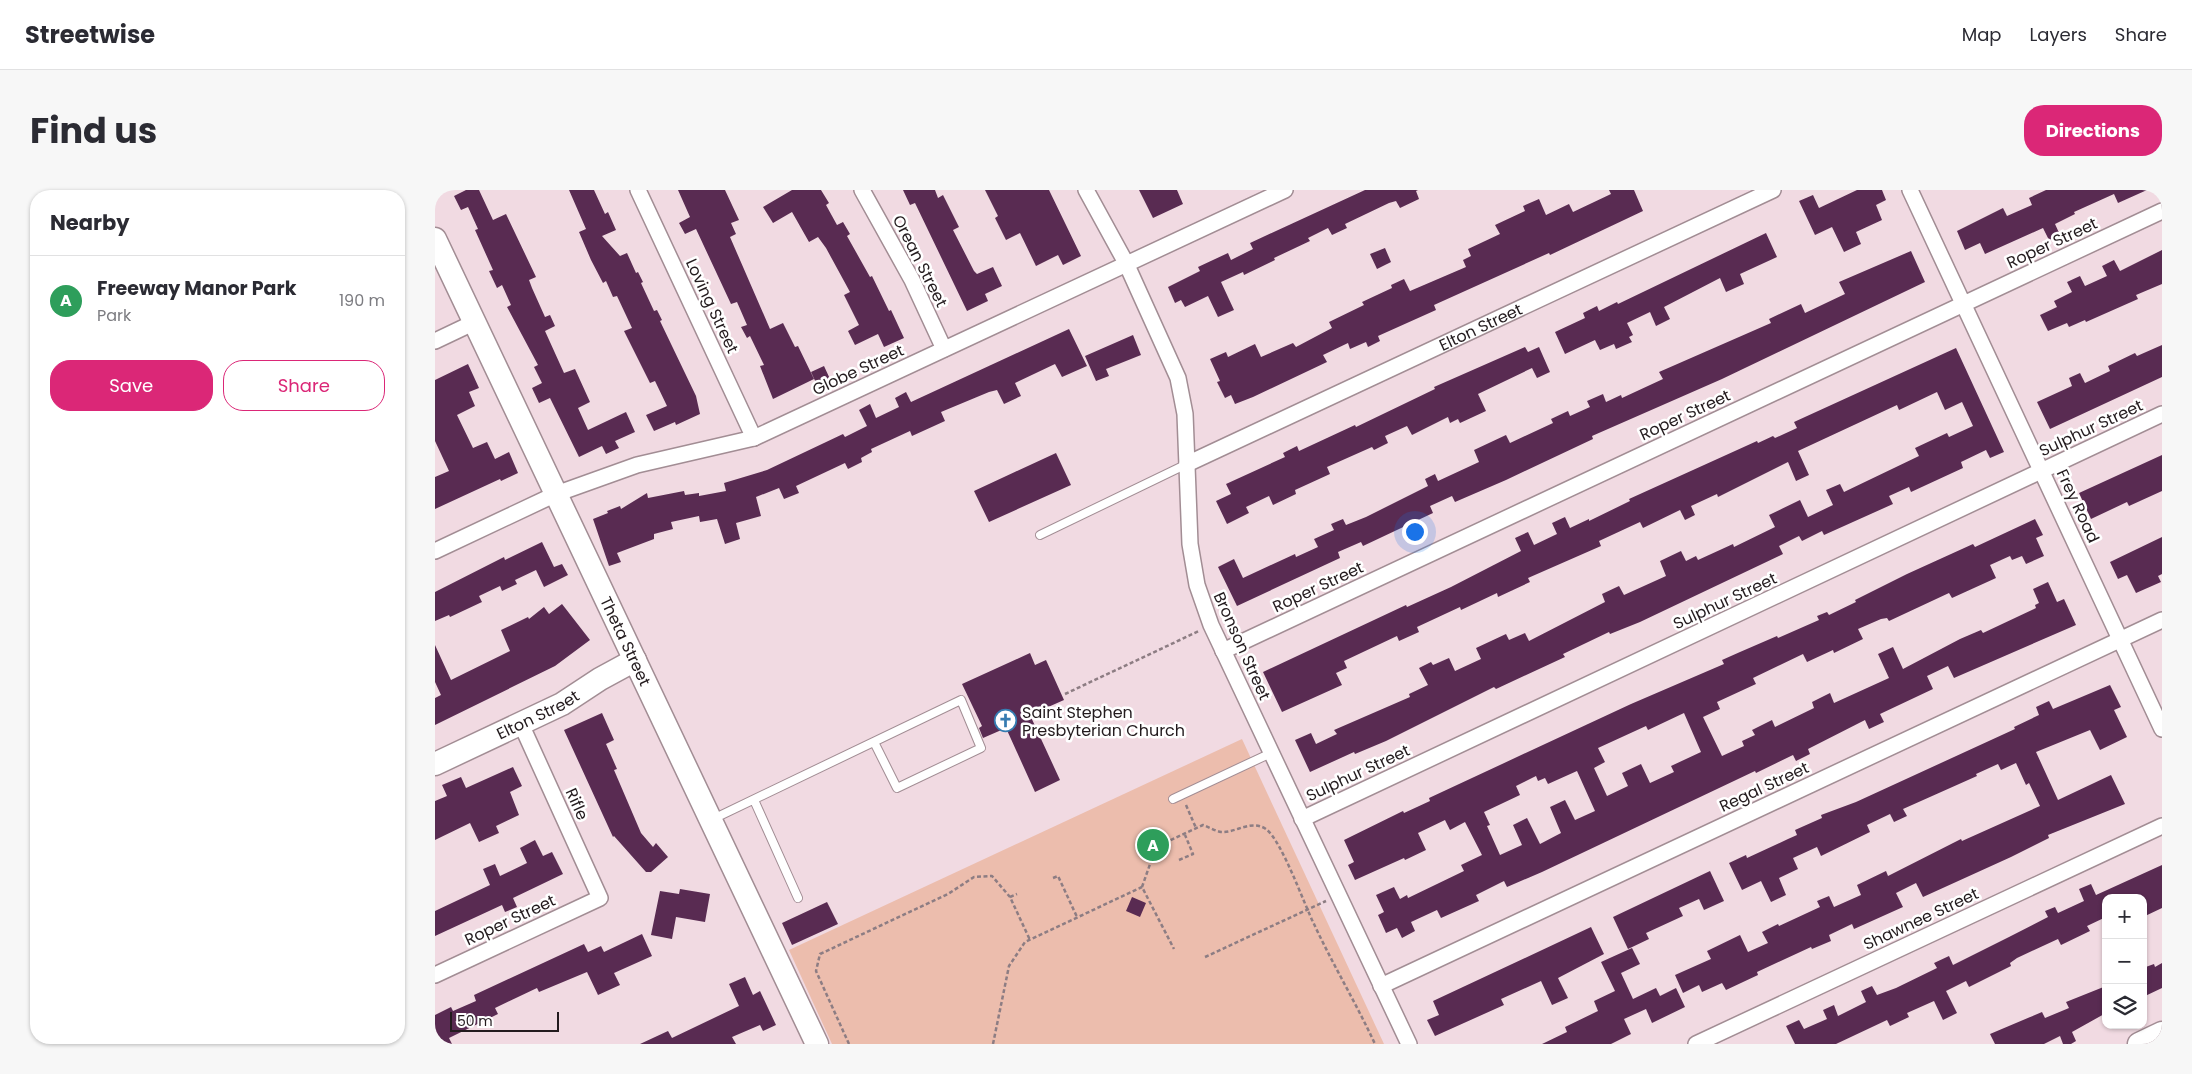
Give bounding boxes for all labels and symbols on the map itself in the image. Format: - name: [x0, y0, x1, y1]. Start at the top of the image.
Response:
- street label: Orean Street: [887, 211, 953, 311]
- street label: Roper Street: [2003, 212, 2101, 274]
- street label: Loving Street: [680, 255, 744, 357]
- street label: Elton Street: [1435, 297, 1526, 356]
- street label: Globe Street: [809, 339, 908, 401]
- street label: Roper Street: [1636, 384, 1734, 446]
- street label: Sulphur Street: [2035, 394, 2147, 462]
- street label: Frey Road: [2051, 465, 2105, 547]
- your location: [1402, 519, 1428, 545]
- street label: Roper Street: [1269, 556, 1367, 618]
- street label: Sulphur Street: [1669, 567, 1781, 635]
- street label: Bronson Street: [1208, 588, 1276, 704]
- street label: Theta Street: [595, 592, 657, 690]
- street label: Elton Street: [493, 684, 584, 745]
- place label: Saint Stephen Presbyterian Church: [1022, 701, 1185, 742]
- church icon: Saint Stephen Presbyterian Church: [994, 709, 1018, 733]
- street label: Sulphur Street: [1302, 739, 1414, 807]
- street label: Regal Street: [1715, 756, 1813, 818]
- street label: Rifle: [560, 784, 594, 824]
- pin: A: [1137, 826, 1169, 864]
- street label: Shawnee Street: [1860, 882, 1983, 956]
- street label: Roper Street: [461, 889, 559, 951]
- scale bar: [450, 1009, 559, 1032]

